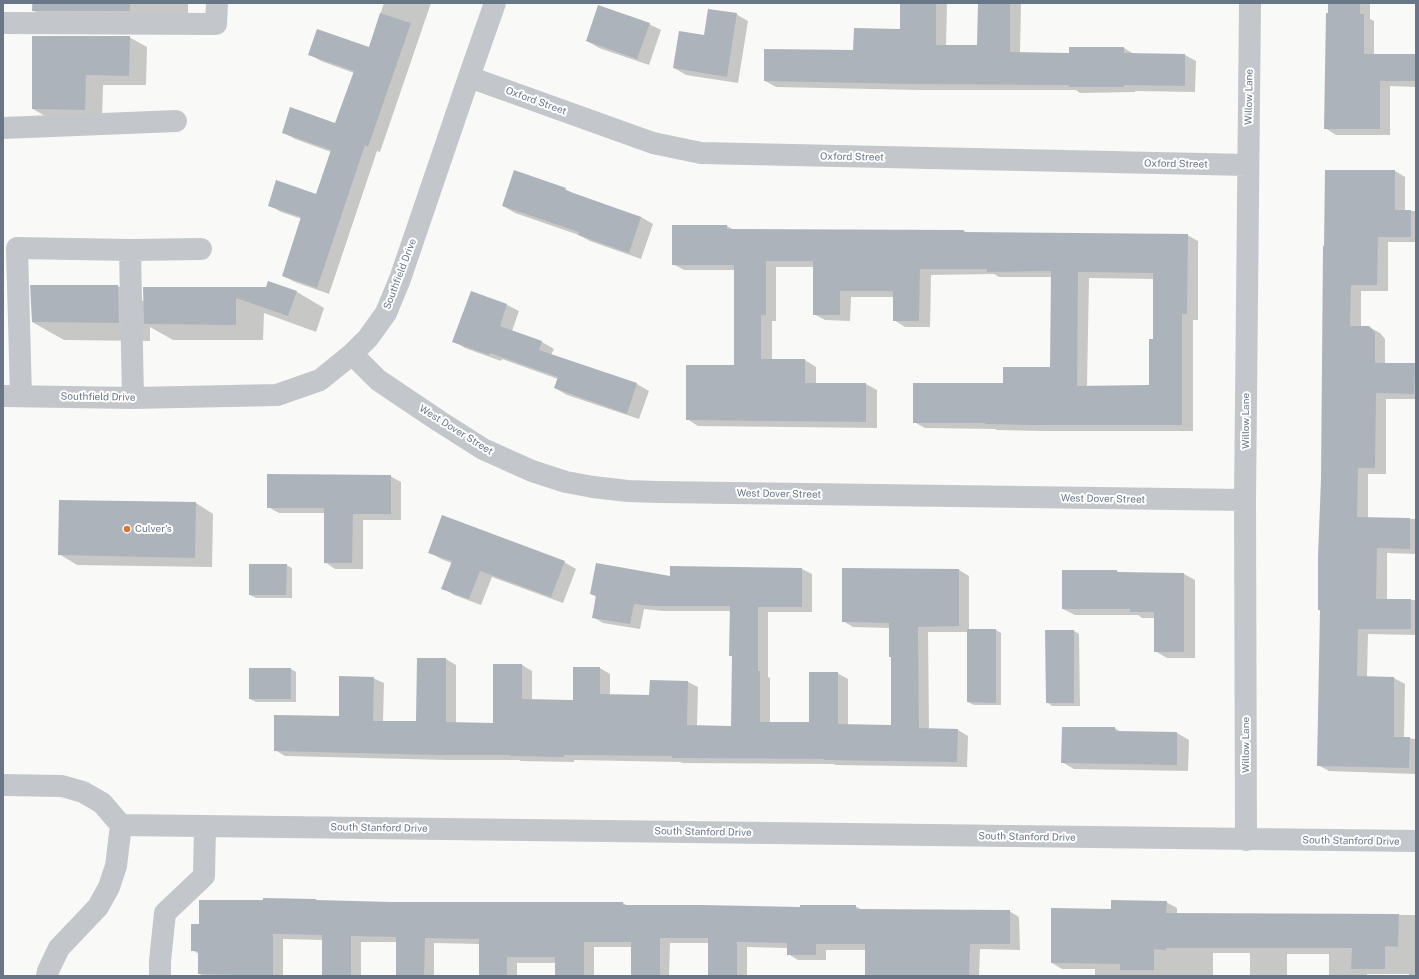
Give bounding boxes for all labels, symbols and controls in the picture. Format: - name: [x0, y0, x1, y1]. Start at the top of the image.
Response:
- street label: Willow Lane: [1243, 69, 1255, 125]
- street label: Oxford Street: [504, 84, 568, 118]
- street label: Oxford Street: [820, 150, 884, 164]
- street label: Oxford Street: [1144, 157, 1208, 171]
- street label: Southfield Drive: [381, 237, 419, 311]
- street label: Southfield Drive: [61, 390, 135, 404]
- street label: Willow Lane: [1240, 393, 1252, 449]
- street label: West Dover Street: [417, 402, 495, 458]
- street label: West Dover Street: [737, 487, 821, 501]
- street label: West Dover Street: [1061, 492, 1145, 506]
- place label: Culver's: [135, 523, 172, 535]
- marker: Culver's: [122, 524, 132, 534]
- street label: Willow Lane: [1240, 717, 1252, 773]
- street label: South Stanford Drive: [330, 821, 428, 835]
- street label: South Stanford Drive: [654, 825, 752, 839]
- street label: South Stanford Drive: [978, 830, 1076, 844]
- street label: South Stanford Drive: [1302, 834, 1400, 848]

